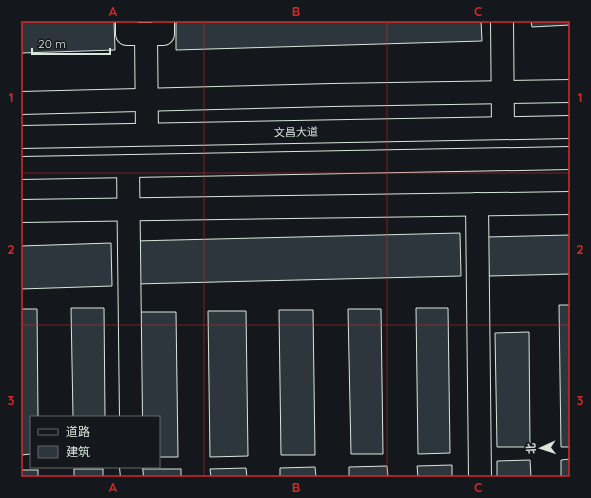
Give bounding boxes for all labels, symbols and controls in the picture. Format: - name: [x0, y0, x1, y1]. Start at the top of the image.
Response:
- text: A: [109, 3, 118, 19]
- text: B: [292, 3, 300, 19]
- text: C: [474, 3, 482, 19]
- scale bar: [32, 30, 110, 56]
- text: 20 m: [38, 36, 66, 51]
- text: 1: [8, 89, 14, 105]
- text: 1: [577, 89, 583, 105]
- street label: 文昌大道: [274, 125, 318, 139]
- text: 2: [7, 241, 15, 257]
- text: 2: [576, 241, 584, 257]
- text: 3: [8, 392, 15, 408]
- text: 3: [577, 392, 584, 408]
- legend: [30, 416, 160, 468]
- text: 道路: [66, 424, 90, 439]
- north arrow: [521, 428, 561, 468]
- text: 北: [524, 443, 538, 454]
- text: 建筑: [66, 444, 90, 459]
- text: A: [109, 479, 118, 495]
- text: B: [292, 479, 300, 495]
- text: C: [474, 479, 482, 495]

